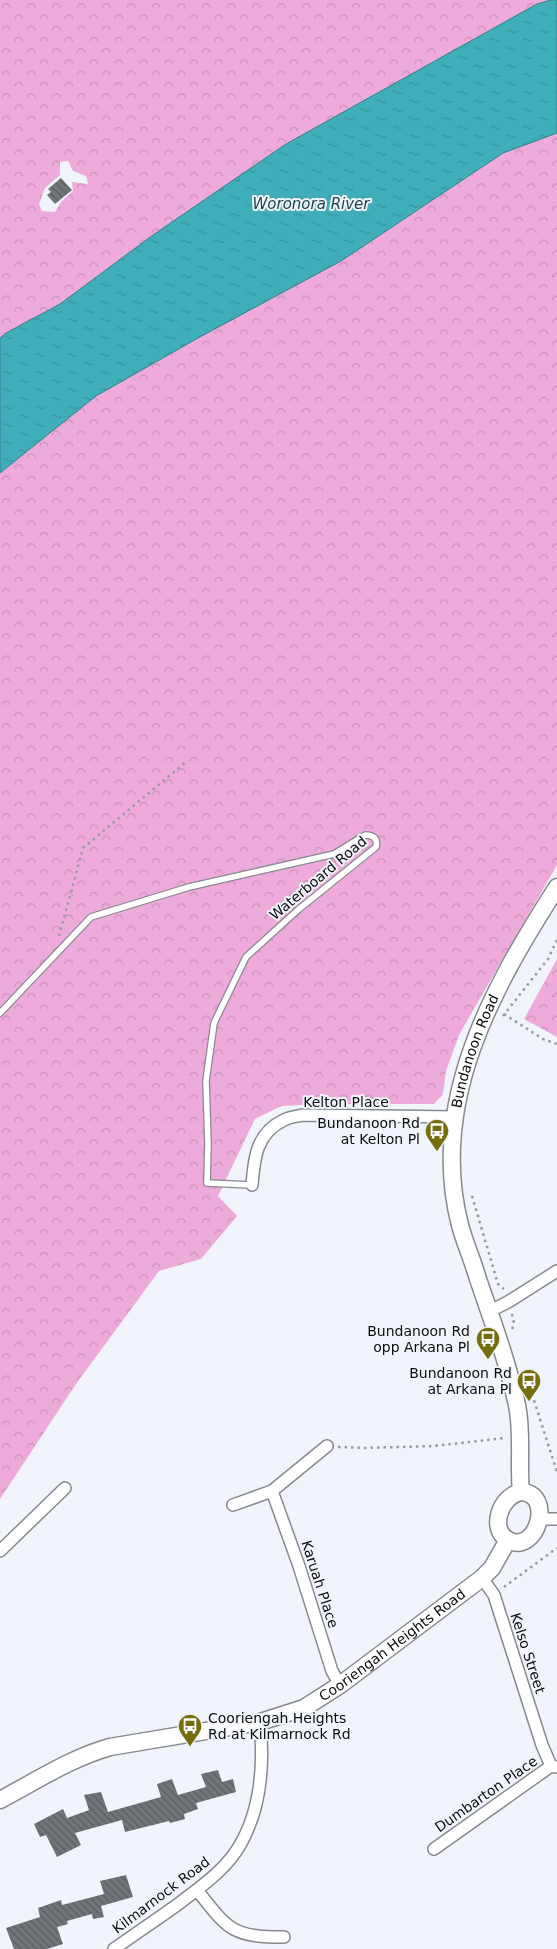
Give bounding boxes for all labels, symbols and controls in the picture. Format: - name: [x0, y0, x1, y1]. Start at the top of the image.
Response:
- water label: Woronora River: [252, 195, 370, 213]
- street label: Waterboard Road: [266, 833, 370, 923]
- street label: Bundanoon Road: [448, 992, 502, 1109]
- street label: Kelton Place: [303, 1094, 389, 1110]
- place label: Bundanoon Rd at Kelton Pl: [317, 1115, 420, 1147]
- bus stop icon: Bundanoon Rd at Kelton Pl: [424, 1118, 450, 1152]
- place label: Bundanoon Rd opp Arkana Pl: [367, 1323, 470, 1355]
- bus stop icon: Bundanoon Rd opp Arkana Pl: [475, 1326, 501, 1360]
- place label: Bundanoon Rd at Arkana Pl: [409, 1365, 512, 1397]
- bus stop icon: Bundanoon Rd at Arkana Pl: [516, 1368, 542, 1402]
- street label: Karuah Place: [298, 1538, 342, 1630]
- street label: Cooriengah Heights Road: [316, 1585, 468, 1704]
- street label: Kelso Street: [507, 1611, 549, 1696]
- place label: Cooriengah Heights Rd at Kilmarnock Rd: [208, 1710, 351, 1742]
- bus stop icon: Cooriengah Heights Rd at Kilmarnock Rd: [177, 1713, 203, 1747]
- street label: Dumbarton Place: [432, 1753, 540, 1835]
- street label: Kilmarnock Road: [109, 1853, 213, 1937]

